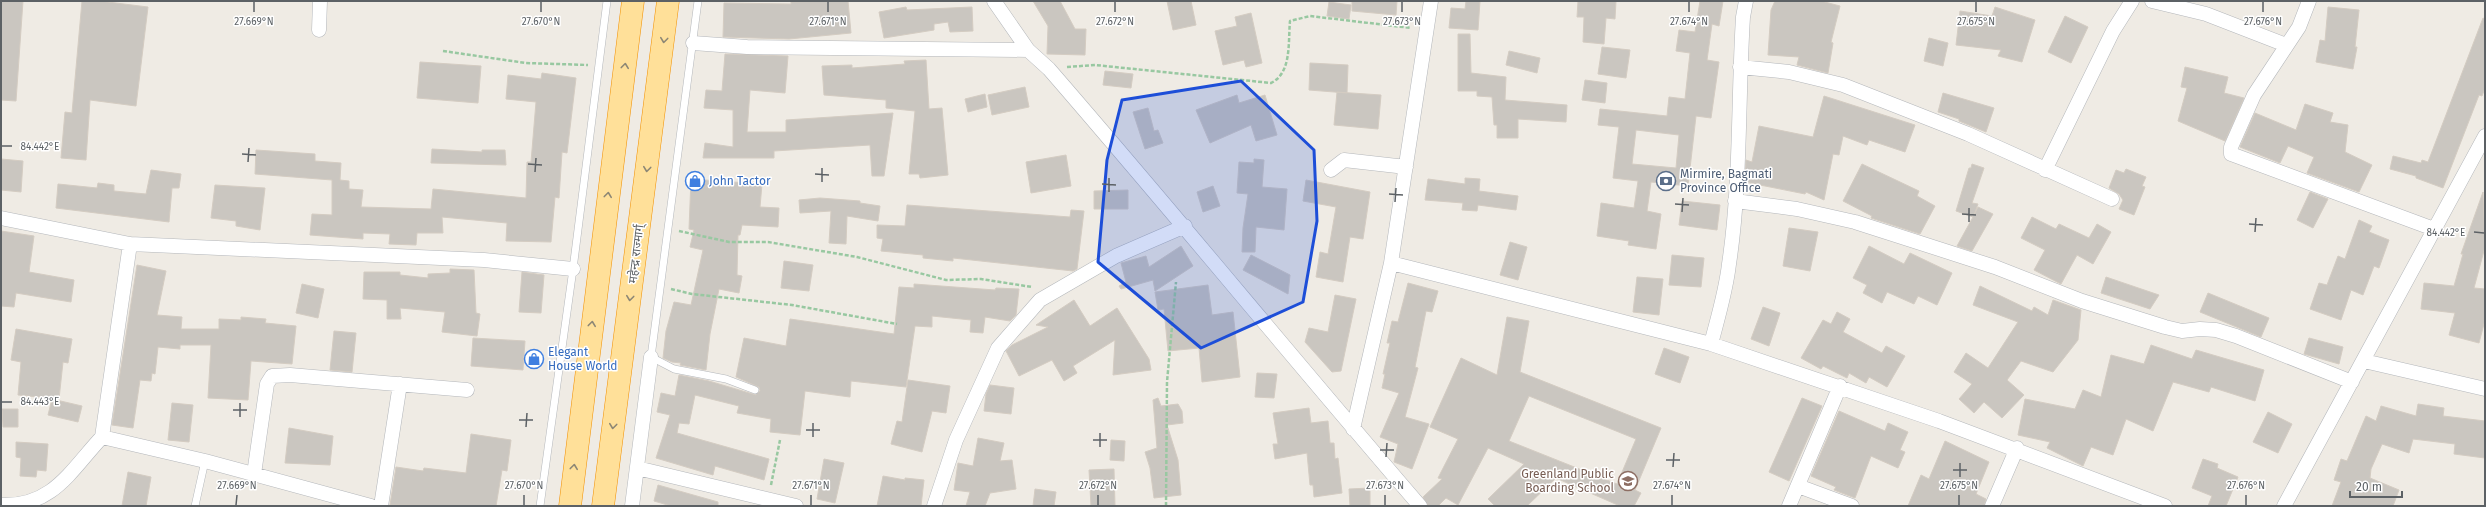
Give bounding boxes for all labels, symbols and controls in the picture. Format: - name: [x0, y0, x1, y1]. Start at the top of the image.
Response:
- text: 27.669°N: [234, 16, 274, 28]
- text: 27.670°N: [522, 16, 560, 28]
- text: 27.671°N: [809, 16, 847, 28]
- text: 27.672°N: [1096, 16, 1134, 28]
- text: 27.673°N: [1383, 16, 1421, 28]
- text: 27.674°N: [1670, 16, 1708, 28]
- text: 27.675°N: [1957, 16, 1995, 28]
- text: 27.676°N: [2244, 16, 2282, 28]
- one-way arrow: [659, 37, 668, 43]
- one-way arrow: [620, 63, 629, 69]
- text: 84.442°E: [21, 141, 59, 153]
- one-way arrow: [643, 166, 652, 172]
- place label: Mirmire, Bagmati Province Office: [1680, 167, 1772, 195]
- shop icon: John Tactor: [684, 170, 706, 192]
- bank icon: Mirmire, Bagmati Province Office: [1655, 170, 1677, 192]
- place label: John Tactor: [709, 174, 771, 188]
- one-way arrow: [604, 192, 613, 198]
- street label: महेन्द्र राज्मार्ग्: [624, 222, 647, 284]
- text: 84.442°E: [2427, 227, 2465, 239]
- one-way arrow: [626, 294, 635, 301]
- one-way arrow: [587, 321, 596, 327]
- place label: Elegant House World: [548, 345, 618, 373]
- shop icon: Elegant House World: [523, 348, 545, 370]
- text: 84.443°E: [21, 396, 59, 408]
- one-way arrow: [609, 423, 618, 430]
- one-way arrow: [570, 464, 579, 470]
- place label: Greenland Public Boarding School: [1521, 467, 1614, 495]
- school or university icon: Greenland Public Boarding School: [1617, 470, 1639, 492]
- scale bar: [2350, 473, 2402, 499]
- text: 27.669°N: [217, 480, 257, 492]
- text: 27.670°N: [505, 480, 543, 492]
- text: 27.671°N: [792, 480, 830, 492]
- text: 27.672°N: [1079, 480, 1117, 492]
- text: 27.673°N: [1366, 480, 1404, 492]
- text: 27.674°N: [1653, 480, 1691, 492]
- text: 27.675°N: [1940, 480, 1978, 492]
- text: 27.676°N: [2227, 480, 2265, 492]
- text: 20 m: [2356, 480, 2382, 494]

